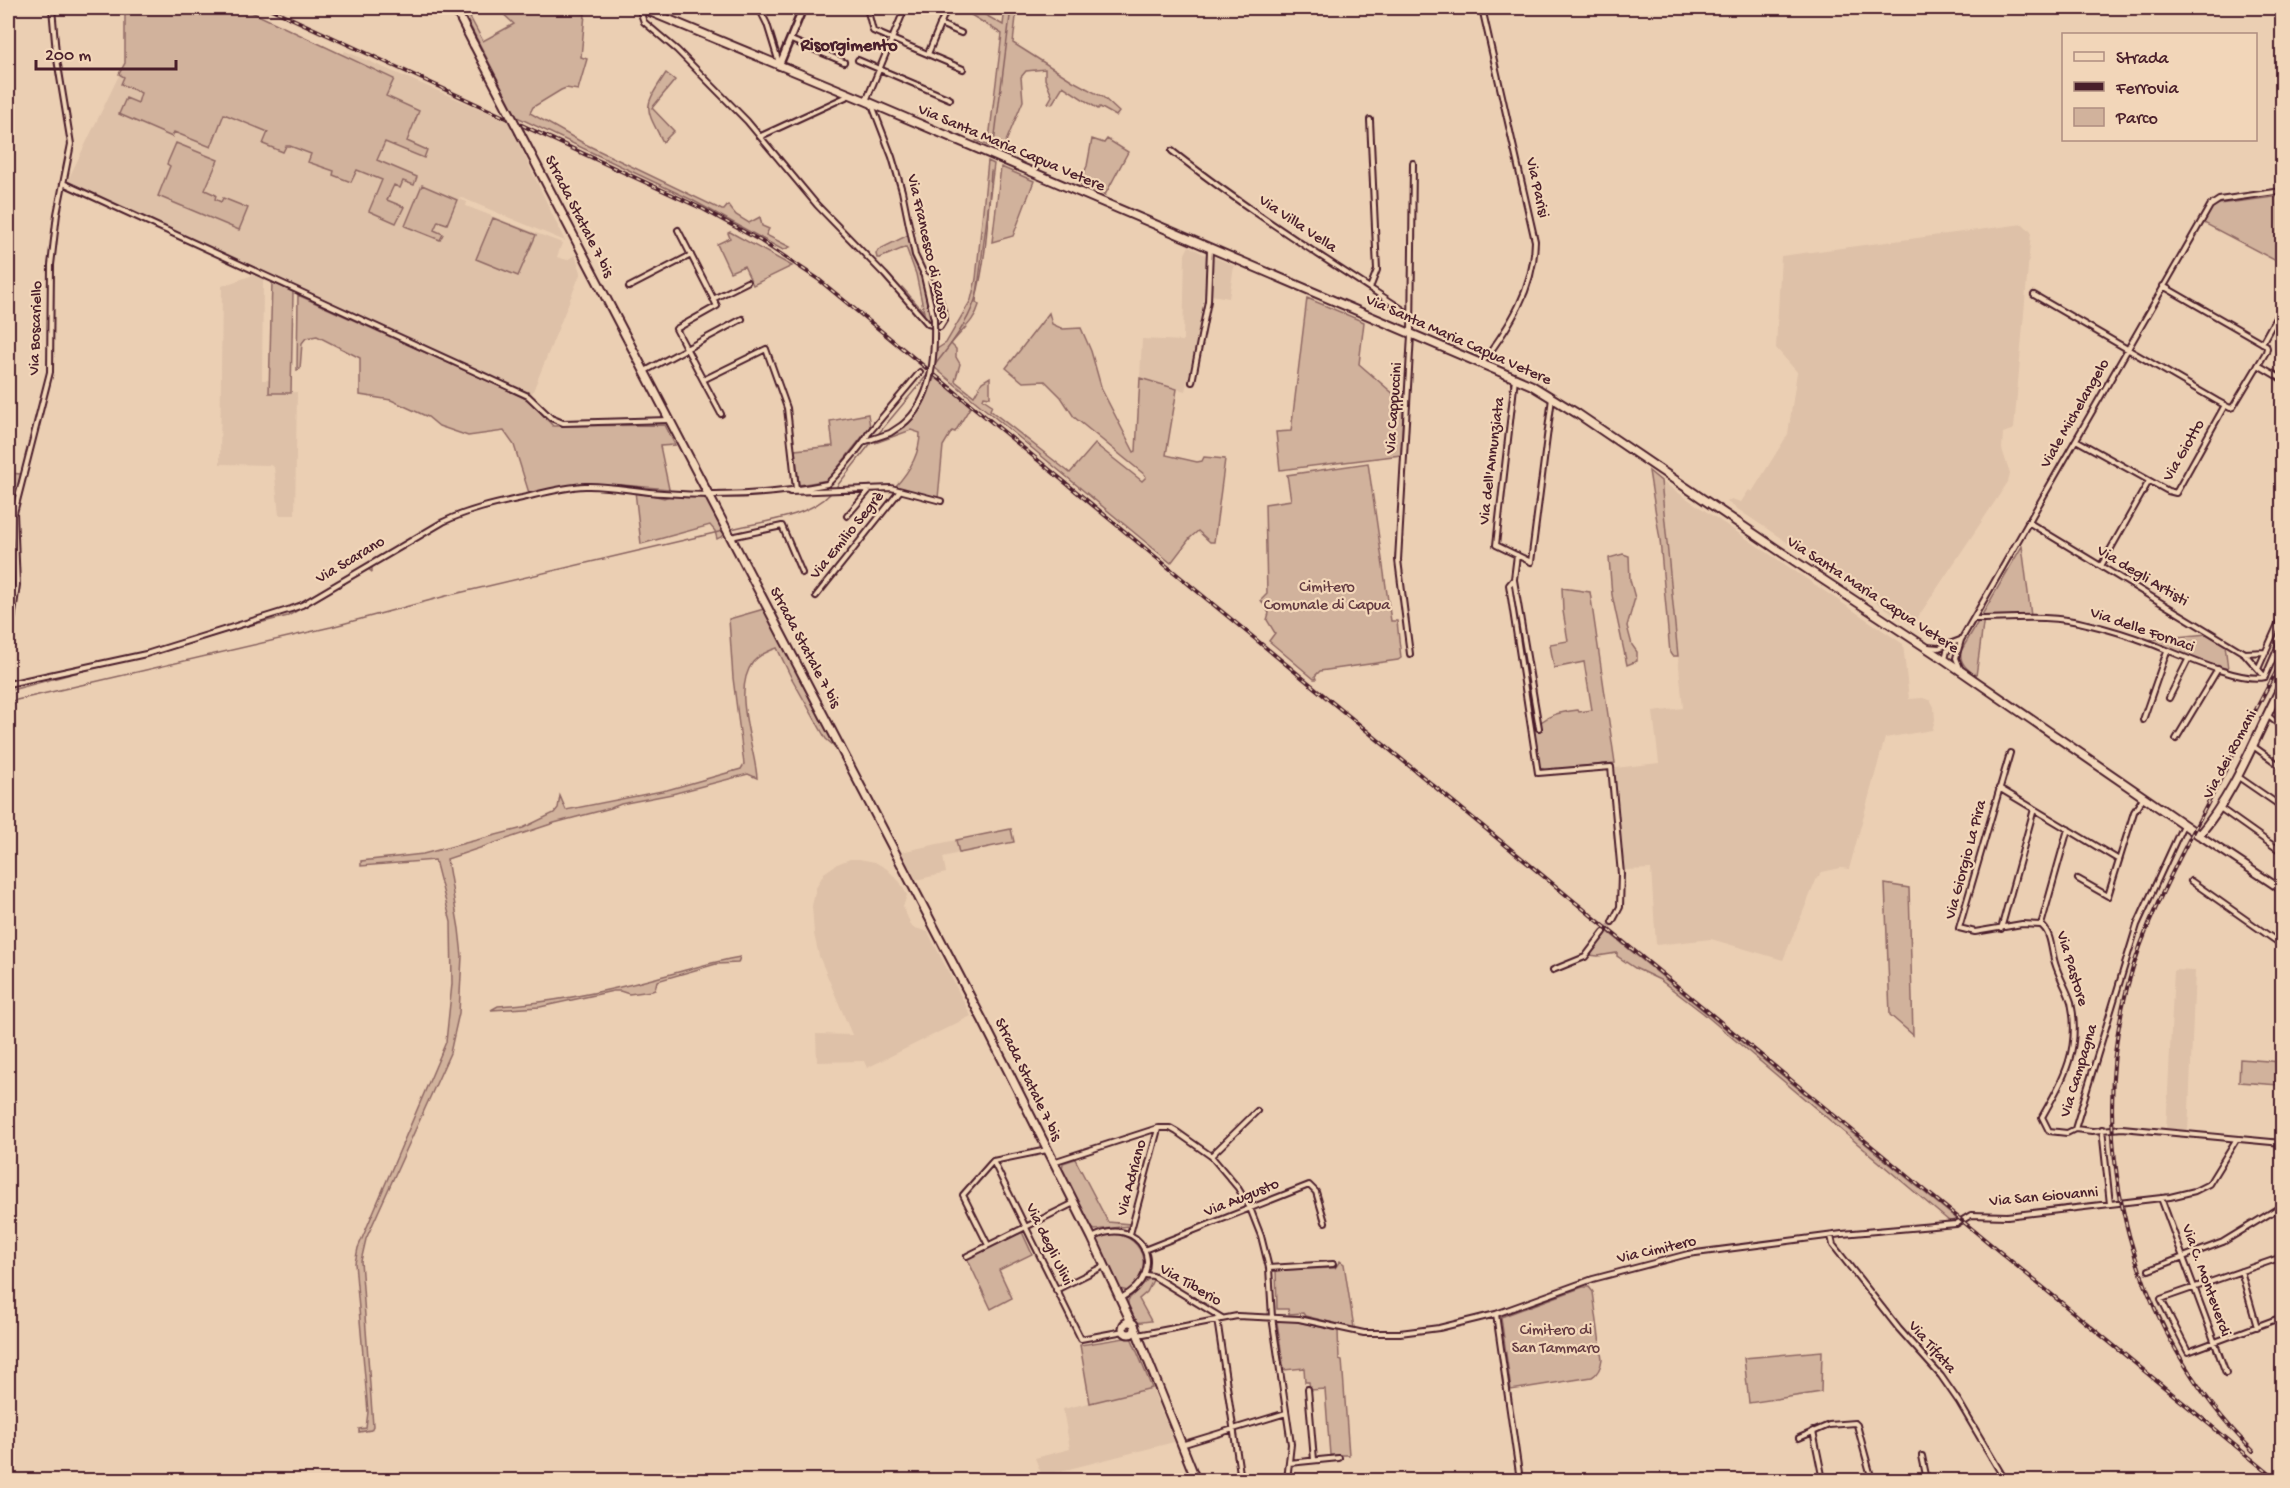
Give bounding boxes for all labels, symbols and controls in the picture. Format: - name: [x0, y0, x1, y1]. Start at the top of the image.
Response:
- scale bar: [36, 33, 176, 71]
- legend: [2062, 33, 2257, 141]
- district label: Risorgimento: [799, 36, 898, 57]
- text: 200 m: [45, 46, 92, 67]
- text: Strada: [2116, 49, 2170, 70]
- text: Ferrovia: [2115, 79, 2179, 100]
- street label: Via Santa Maria Capua Vetere: [914, 101, 1108, 197]
- text: Parco: [2115, 109, 2158, 130]
- street label: Strada Statale 7 bis: [539, 153, 617, 282]
- street label: Via Parisi: [1520, 155, 1552, 220]
- street label: Via Francesco di Rauso: [901, 172, 953, 321]
- street label: Via Villa Vella: [1253, 191, 1341, 259]
- street label: Via Boscariello: [26, 280, 48, 377]
- street label: Via Santa Maria Capua Vetere: [1361, 291, 1555, 391]
- street label: Viale Michelangelo: [2037, 356, 2115, 473]
- street label: Via Cappuccini: [1382, 362, 1408, 455]
- street label: Via dell'Annunziata: [1476, 395, 1510, 527]
- street label: Via Giotto: [2159, 417, 2210, 486]
- street label: Via Emilio Segrè: [806, 488, 890, 585]
- street label: Via Scarano: [312, 533, 389, 590]
- street label: Via Santa Maria Capua Vetere: [1782, 533, 1962, 659]
- street label: Via degli Artisti: [2092, 542, 2191, 612]
- park label: Cimitero Comunale di Capua: [1264, 579, 1391, 616]
- street label: Strada Statale 7 bis: [764, 584, 844, 713]
- street label: Via delle Fornaci: [2086, 604, 2197, 658]
- street label: Via dei Romani: [2199, 707, 2262, 804]
- street label: Via Giorgio La Pira: [1942, 797, 1992, 923]
- street label: Via Pastore: [2050, 928, 2092, 1009]
- street label: Strada Statale 7 bis: [989, 1015, 1065, 1146]
- street label: Via Campagna: [2057, 1021, 2103, 1121]
- street label: Via Adriano: [1113, 1138, 1152, 1219]
- street label: Via Augusto: [1201, 1175, 1282, 1223]
- street label: Via San Giovanni: [1988, 1184, 2099, 1212]
- street label: Via degli Ulivi: [1019, 1200, 1076, 1289]
- street label: Via C. Monteverdi: [2176, 1221, 2234, 1340]
- street label: Via Cimitero: [1615, 1233, 1698, 1270]
- street label: Via Tiberio: [1155, 1260, 1225, 1311]
- street label: Via Tifata: [1902, 1317, 1960, 1379]
- park label: Cimitero di San Tammaro: [1512, 1322, 1600, 1359]

